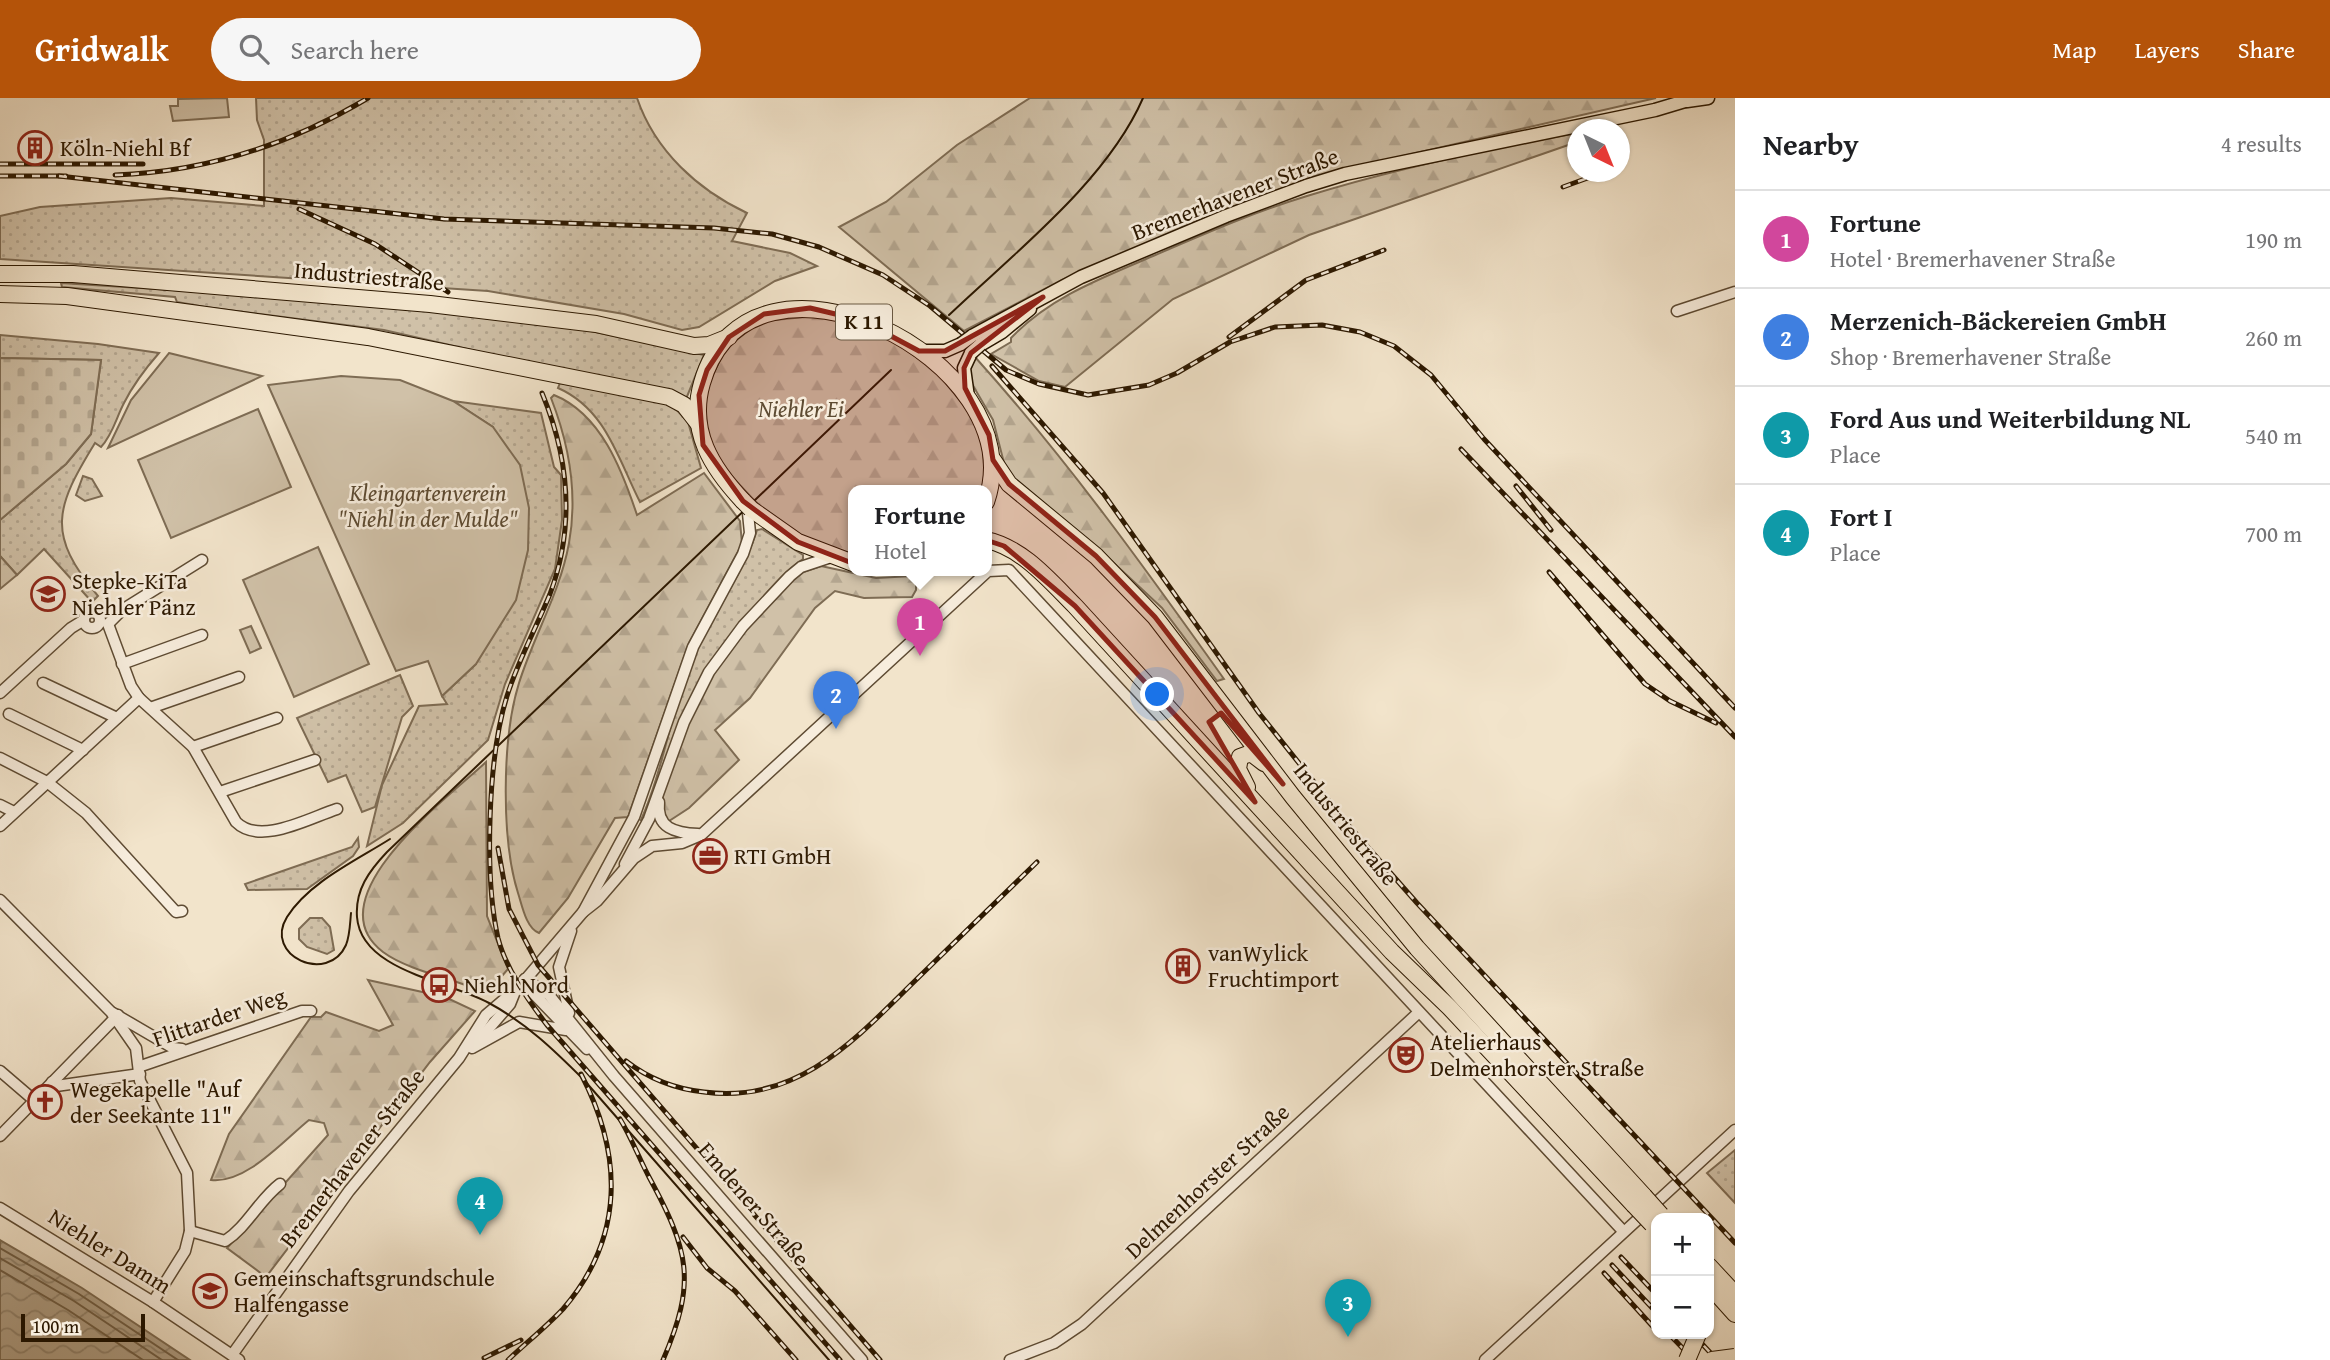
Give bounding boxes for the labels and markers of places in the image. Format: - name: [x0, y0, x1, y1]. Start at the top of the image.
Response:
- building icon: Köln-Niehl Bf: [16, 129, 54, 167]
- place label: Köln-Niehl Bf: [60, 131, 192, 164]
- place label: Stepke-KiTa Niehler Pänz: [72, 564, 195, 623]
- school or university icon: Stepke-KiTa Niehler Pänz: [29, 575, 67, 613]
- pin: 1: [897, 598, 943, 656]
- pin: 2: [813, 671, 859, 729]
- office icon: RTI GmbH: [691, 837, 729, 875]
- place label: RTI GmbH: [734, 839, 831, 872]
- place label: vanWylick Fruchtimport: [1208, 936, 1339, 995]
- building icon: vanWylick Fruchtimport: [1164, 947, 1202, 985]
- bus stop icon: Niehl Nord: [420, 966, 458, 1004]
- place label: Niehl Nord: [464, 968, 570, 1001]
- place label: Atelierhaus Delmenhorster Straße: [1430, 1025, 1644, 1084]
- theatre icon: Atelierhaus Delmenhorster Straße: [1387, 1036, 1425, 1074]
- place label: Wegekapelle "Auf der Seekante 11": [70, 1072, 243, 1131]
- church icon: Wegekapelle "Auf der Seekante 11": [26, 1083, 64, 1121]
- pin: 4: [457, 1177, 503, 1235]
- place label: Gemeinschaftsgrundschule Halfengasse: [234, 1261, 495, 1320]
- school or university icon: Gemeinschaftsgrundschule Halfengasse: [191, 1272, 229, 1310]
- pin: 3: [1325, 1279, 1371, 1337]

